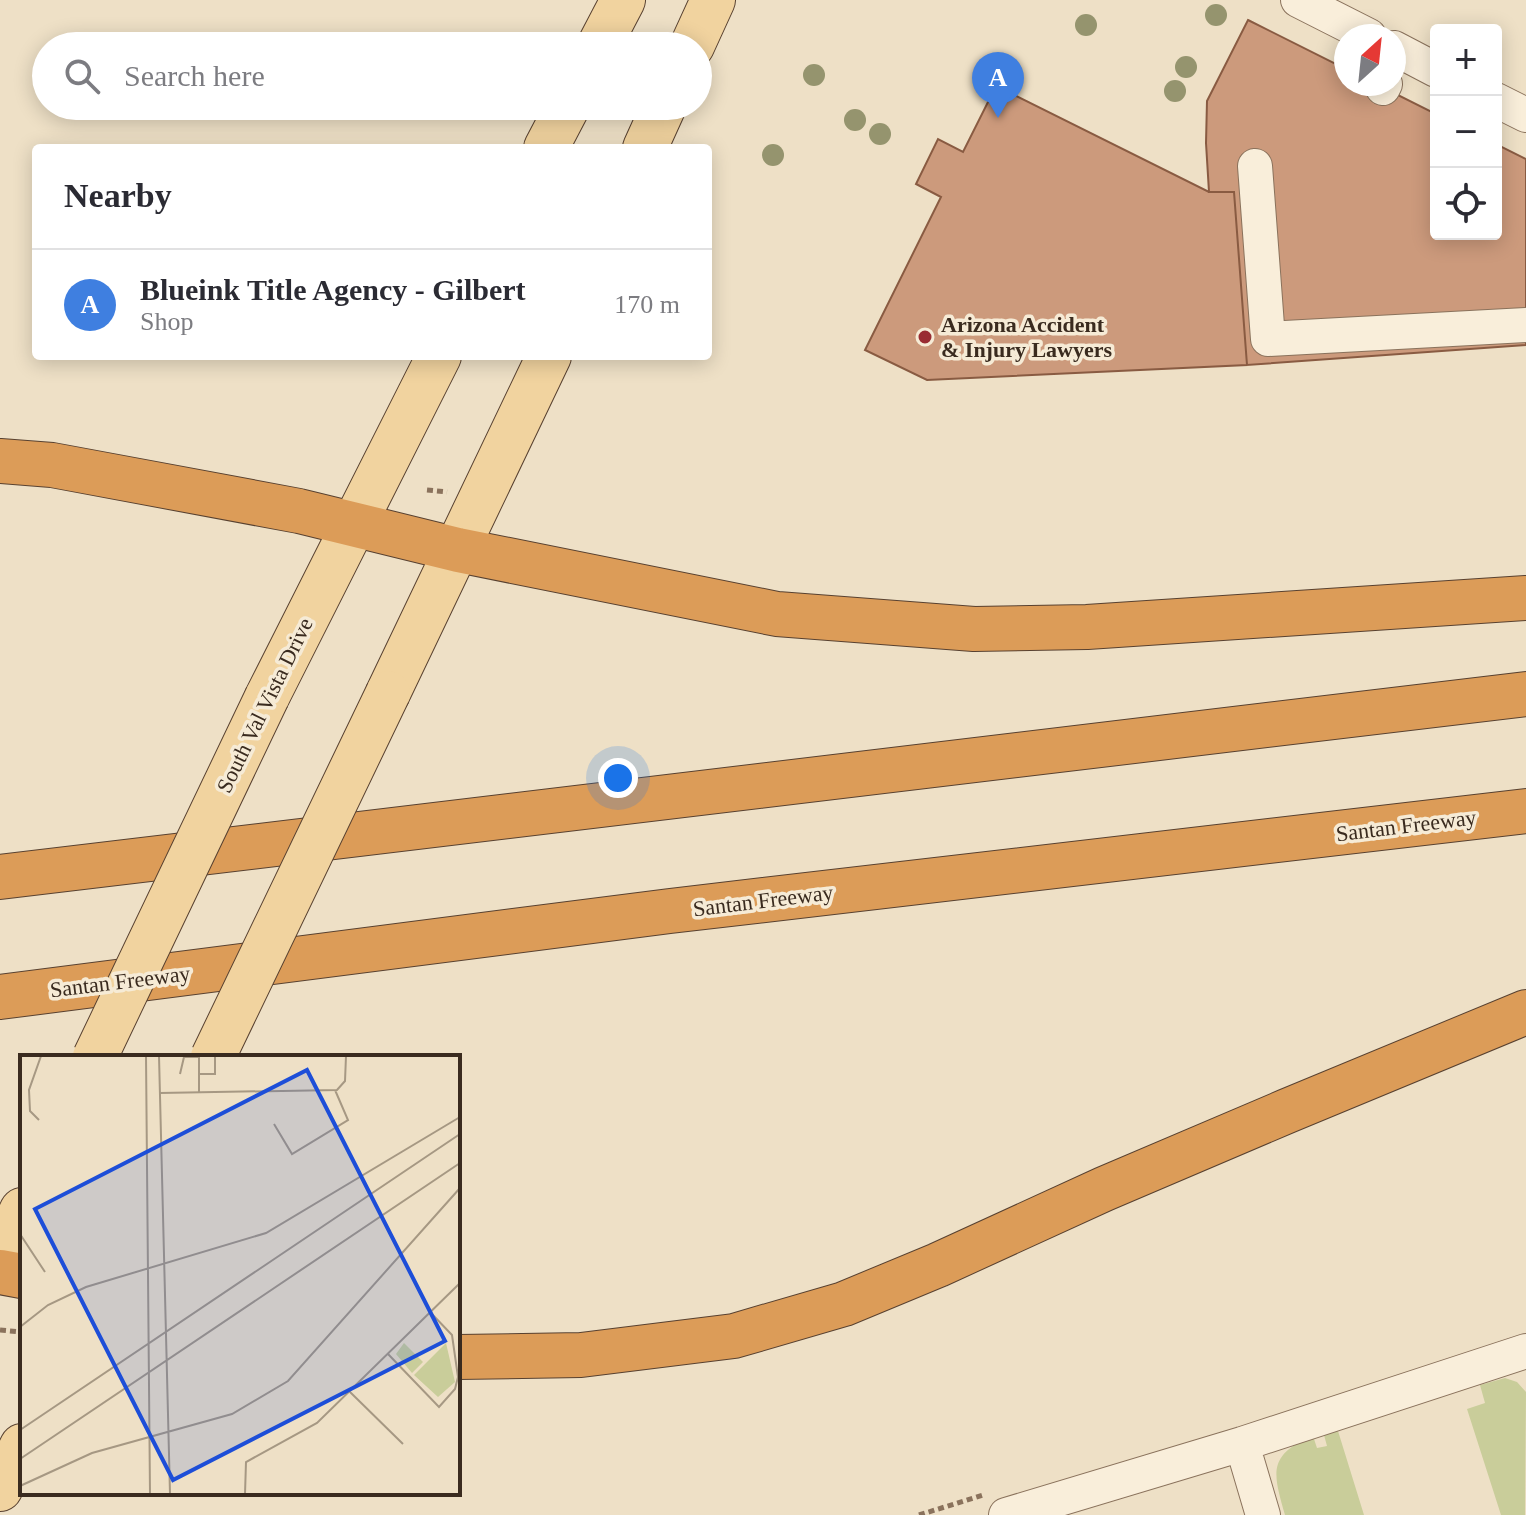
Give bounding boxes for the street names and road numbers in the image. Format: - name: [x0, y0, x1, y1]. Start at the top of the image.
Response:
- street label: South Val Vista Drive: [211, 614, 318, 797]
- street label: Santan Freeway: [1335, 804, 1478, 847]
- street label: Santan Freeway: [692, 879, 835, 922]
- street label: Santan Freeway: [49, 960, 192, 1003]

